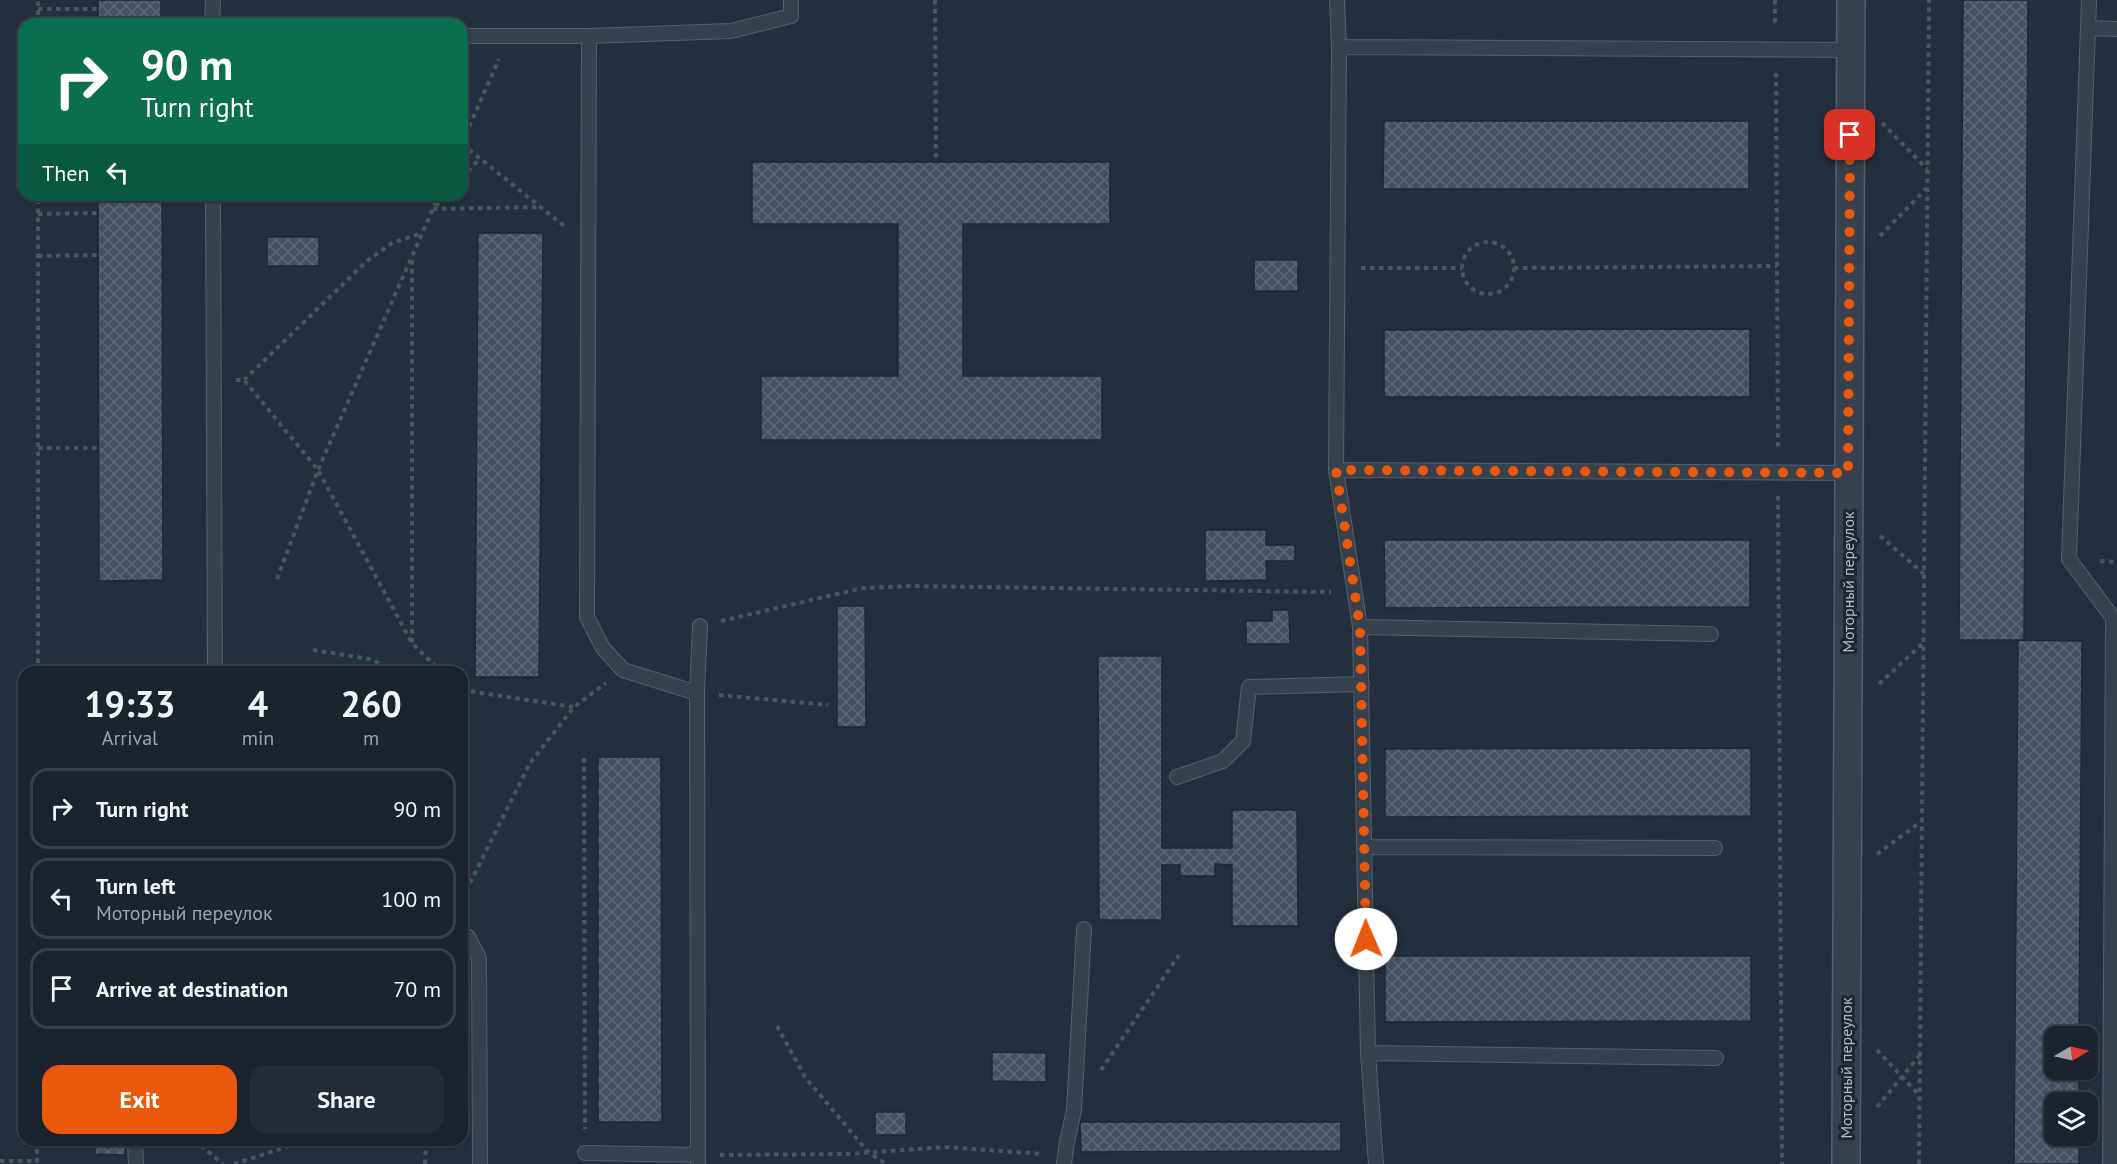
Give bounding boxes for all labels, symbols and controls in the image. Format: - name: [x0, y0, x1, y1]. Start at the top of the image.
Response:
- text: 90 m: [141, 37, 233, 92]
- icon: right: [42, 42, 120, 120]
- text: Turn right: [141, 90, 254, 124]
- pin: [1824, 109, 1875, 160]
- icon: arrive: [1833, 118, 1866, 151]
- icon: left: [101, 156, 134, 189]
- text: Then: [42, 159, 89, 187]
- street label: Моторный переулок: [1838, 511, 1858, 653]
- text: 19:33: [84, 680, 176, 727]
- text: 4: [248, 680, 268, 727]
- text: 260: [341, 680, 402, 727]
- text: Arrival: [102, 725, 158, 751]
- text: min: [242, 725, 274, 751]
- text: m: [363, 725, 379, 751]
- icon: right: [45, 792, 78, 825]
- text: Turn right: [96, 795, 188, 823]
- text: 90 m: [393, 795, 441, 823]
- text: Turn left: [96, 872, 176, 900]
- icon: left: [45, 882, 78, 915]
- text: 100 m: [381, 885, 441, 913]
- text: Моторный переулок: [96, 900, 273, 926]
- position arrow: [1334, 907, 1398, 971]
- icon: arrive: [45, 972, 78, 1005]
- text: Arrive at destination: [96, 975, 288, 1003]
- text: 70 m: [393, 975, 441, 1003]
- street label: Моторный переулок: [1836, 997, 1856, 1139]
- north arrow: [2044, 1026, 2098, 1080]
- map controls: [2044, 1026, 2098, 1146]
- button: Exit: [42, 1065, 237, 1134]
- button: Share: [249, 1065, 444, 1134]
- button: layers: [2044, 1092, 2098, 1146]

